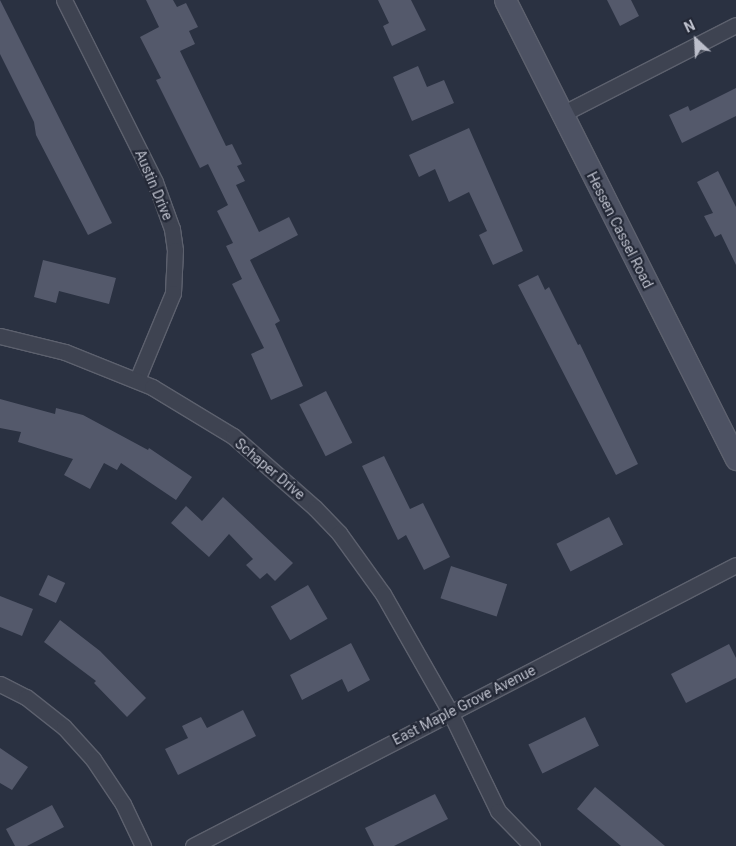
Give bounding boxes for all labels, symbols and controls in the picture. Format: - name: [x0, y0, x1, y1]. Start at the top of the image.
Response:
- north arrow: [671, 15, 721, 65]
- text: N: [682, 17, 698, 36]
- street label: Austin Drive: [132, 147, 176, 223]
- street label: Hessen Cassel Road: [583, 169, 657, 291]
- street label: Schaper Drive: [232, 435, 308, 503]
- street label: East Maple Grove Avenue: [390, 662, 538, 748]

